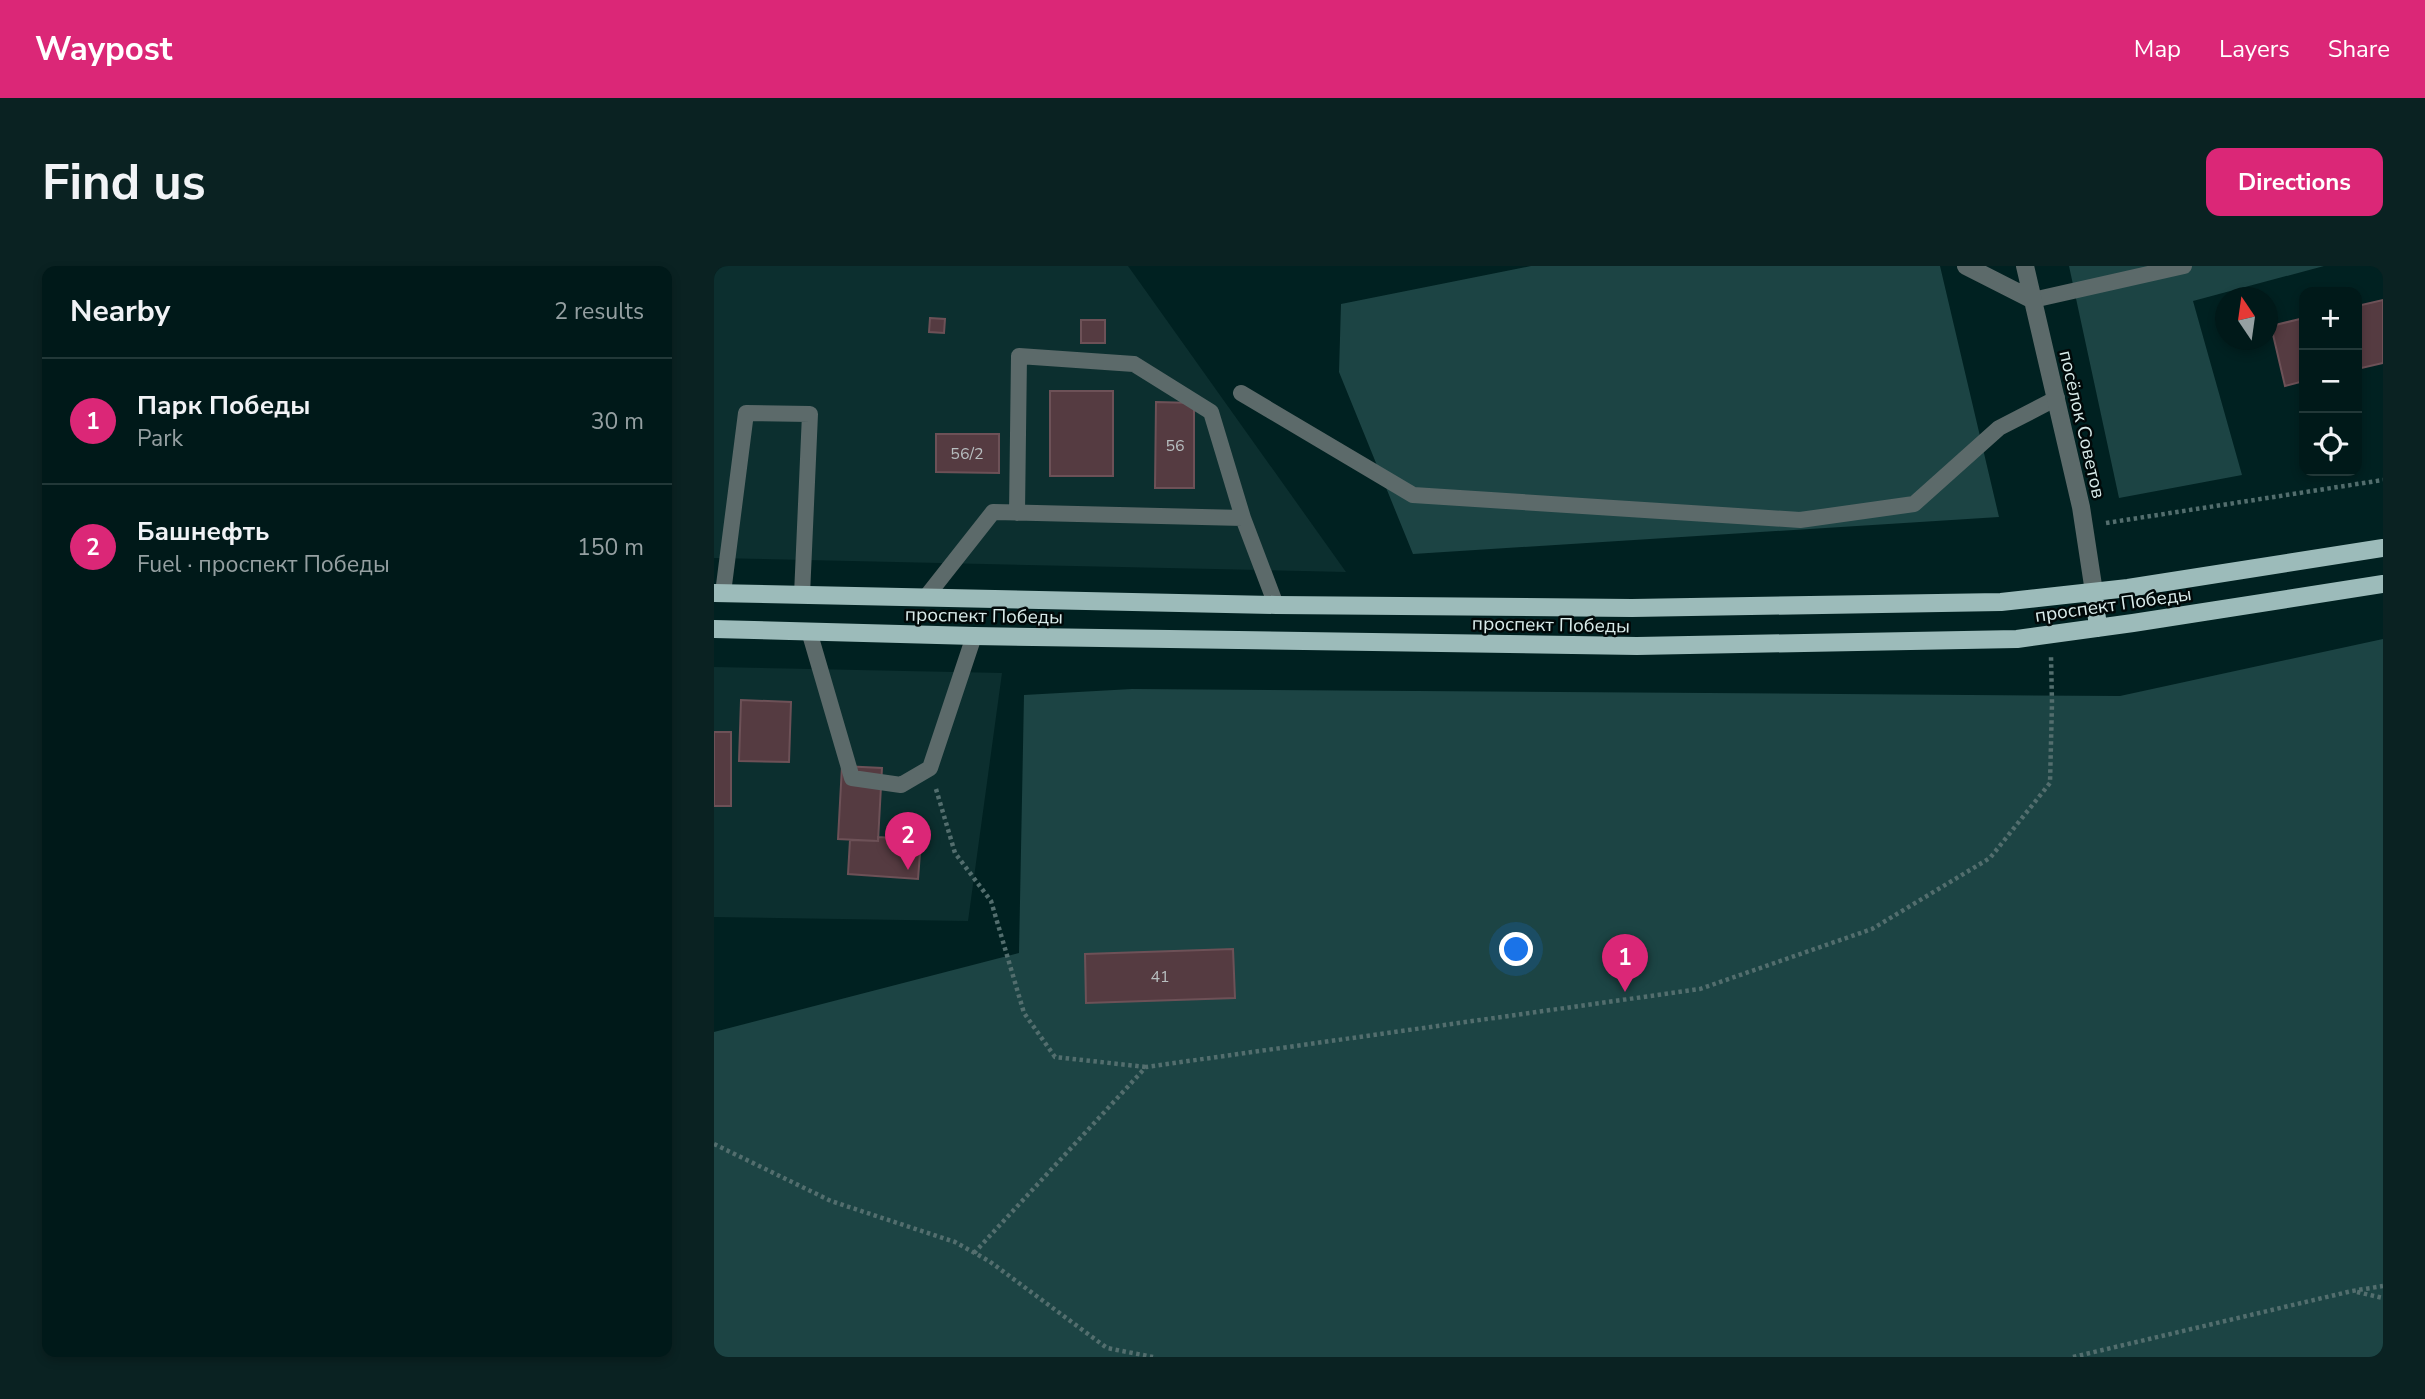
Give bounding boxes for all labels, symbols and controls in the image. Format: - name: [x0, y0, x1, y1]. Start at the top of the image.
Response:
- text: Waypost: [35, 27, 172, 72]
- text: Map: [2134, 33, 2181, 65]
- text: Layers: [2219, 33, 2290, 65]
- text: Share: [2328, 33, 2390, 65]
- button: Directions: [2206, 148, 2383, 216]
- text: Find us: [42, 149, 206, 216]
- north arrow: [2215, 287, 2278, 350]
- map controls: [2299, 287, 2362, 476]
- button: +: [2299, 287, 2362, 350]
- text: Nearby: [70, 291, 170, 332]
- text: 2 results: [554, 296, 644, 327]
- street label: посёлок Советов: [2052, 348, 2112, 501]
- button: −: [2299, 350, 2362, 413]
- text: Парк Победы: [137, 388, 310, 423]
- text: 1: [86, 406, 100, 437]
- text: 30 m: [591, 406, 644, 437]
- button: locate: [2299, 413, 2362, 476]
- text: Park: [137, 423, 183, 454]
- house number: 56: [1165, 435, 1185, 457]
- house number: 56/2: [950, 443, 984, 465]
- text: Башнефть: [137, 514, 269, 549]
- text: 2: [86, 532, 100, 563]
- text: 150 m: [577, 532, 644, 563]
- text: Fuel · проспект Победы: [137, 549, 390, 580]
- street label: проспект Победы: [2033, 581, 2193, 629]
- street label: проспект Победы: [905, 602, 1063, 630]
- street label: проспект Победы: [1472, 611, 1630, 639]
- pin: 2: [885, 812, 931, 870]
- your location: [1499, 932, 1533, 966]
- pin: 1: [1602, 934, 1648, 992]
- house number: 41: [1150, 966, 1170, 988]

